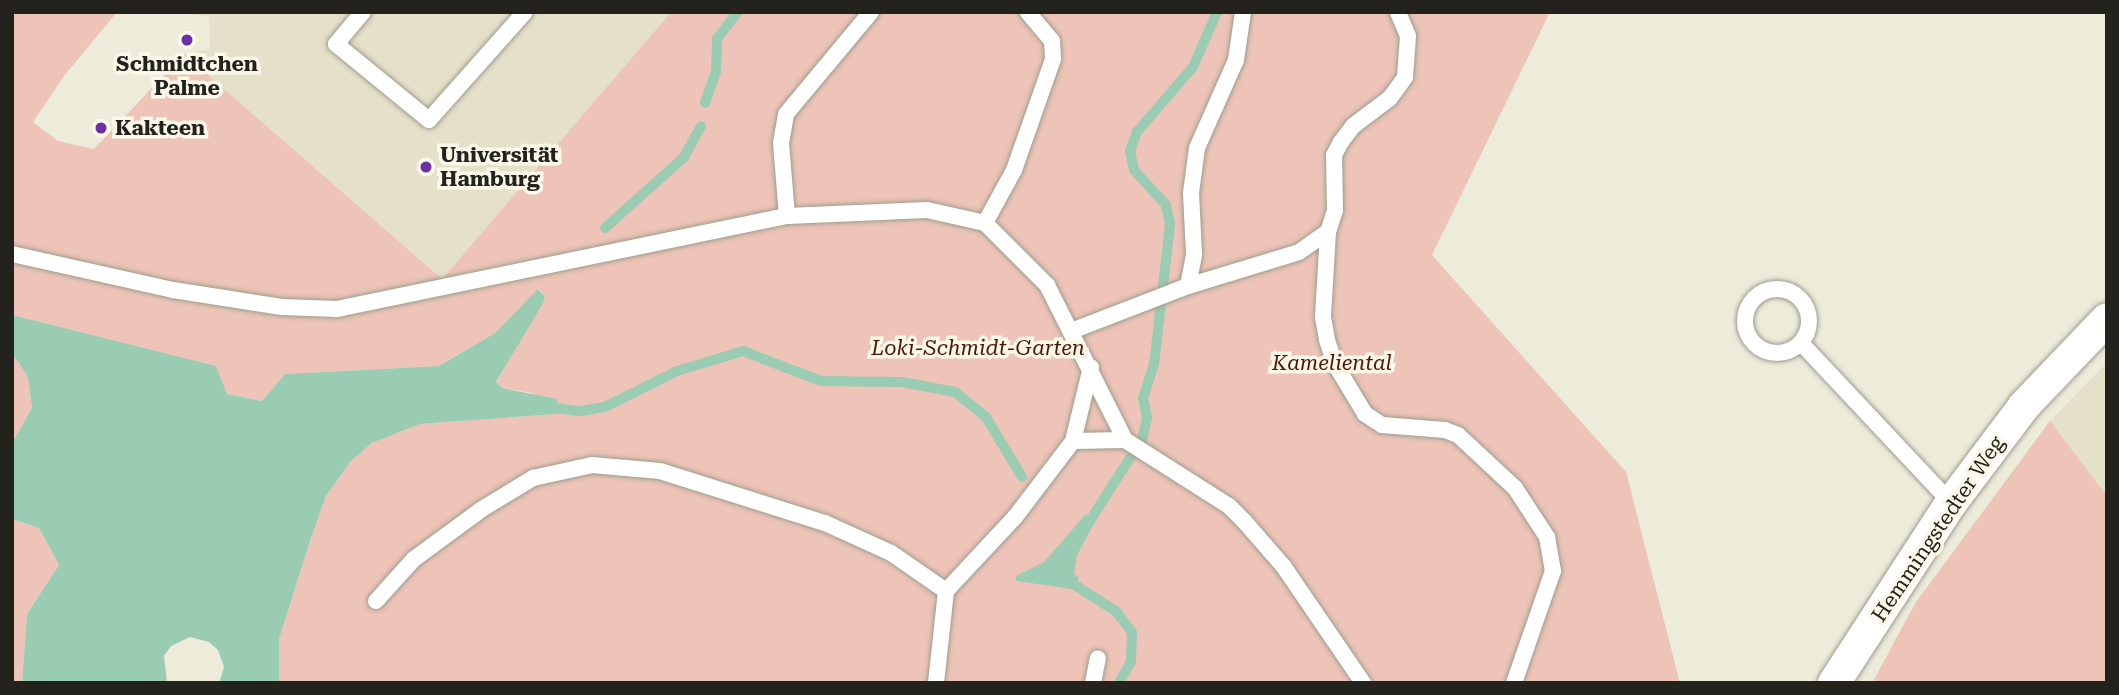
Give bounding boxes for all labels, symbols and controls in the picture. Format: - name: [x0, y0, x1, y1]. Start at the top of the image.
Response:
- marker: Schmidtchen Palme: [179, 32, 195, 48]
- place label: Schmidtchen Palme: [116, 51, 258, 101]
- place label: Kakteen: [115, 115, 205, 141]
- marker: Kakteen: [93, 120, 109, 136]
- place label: Universität Hamburg: [440, 142, 558, 192]
- marker: Universität Hamburg: [418, 159, 434, 175]
- park label: Loki-Schmidt-Garten: [871, 335, 1085, 361]
- park label: Kameliental: [1272, 350, 1392, 376]
- street label: Hemmingstedter Weg: [1866, 431, 2010, 627]

